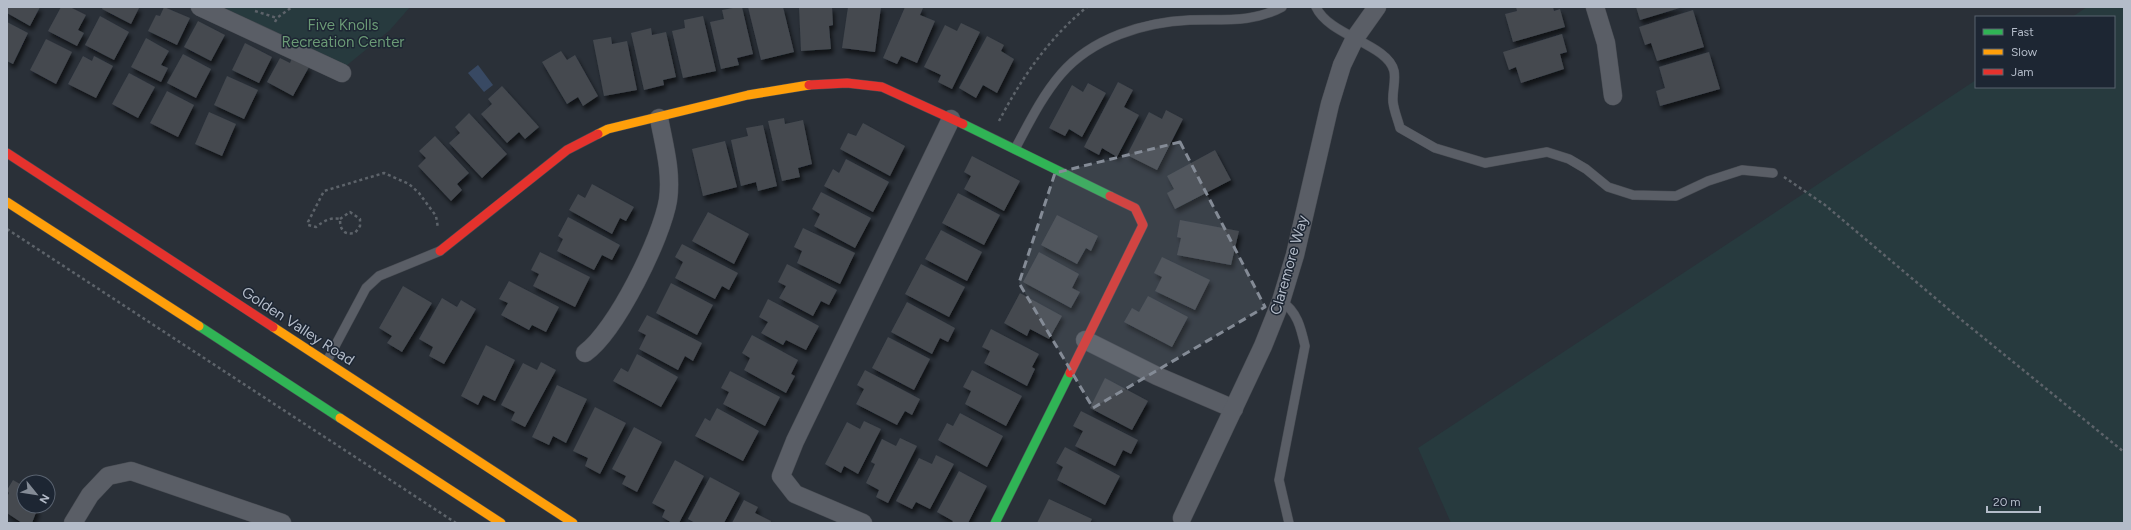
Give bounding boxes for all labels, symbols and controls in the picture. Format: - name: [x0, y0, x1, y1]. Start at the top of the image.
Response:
- park label: Five Knolls Recreation Center: [282, 16, 404, 51]
- legend: [1975, 16, 2115, 88]
- text: Fast: [2011, 25, 2034, 39]
- text: Slow: [2011, 45, 2038, 59]
- text: Jam: [2011, 65, 2034, 79]
- street label: Claremore Way: [1266, 213, 1312, 317]
- street label: Golden Valley Road: [238, 283, 358, 369]
- north arrow: [16, 474, 56, 514]
- scale bar: [1987, 488, 2040, 514]
- text: N: [36, 492, 52, 506]
- text: 20 m: [1993, 495, 2021, 509]

